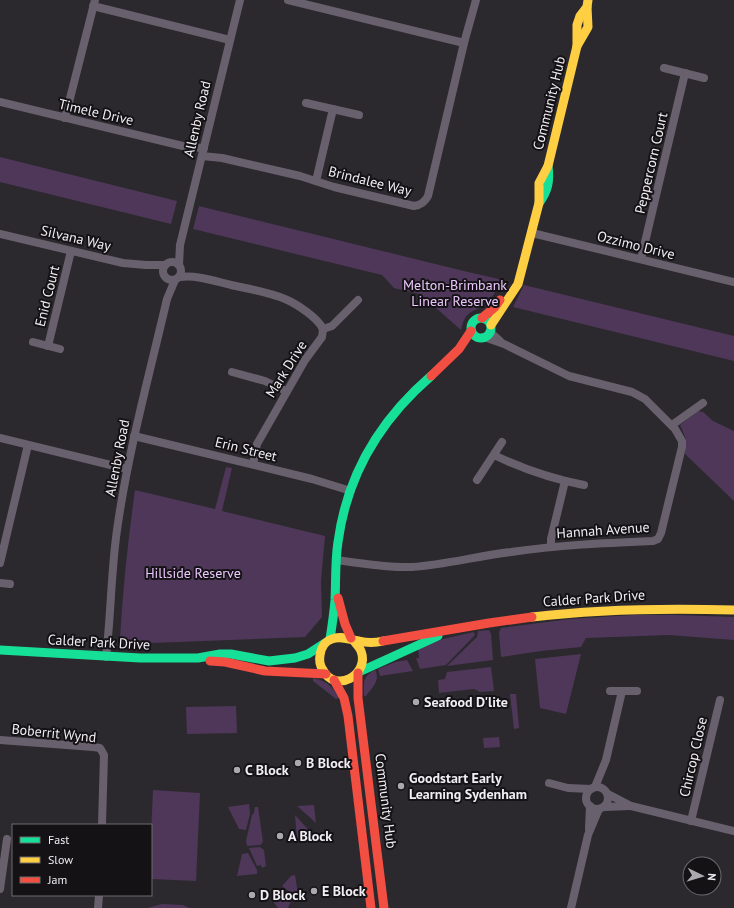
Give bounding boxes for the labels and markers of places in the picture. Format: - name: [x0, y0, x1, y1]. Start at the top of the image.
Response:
- place label: Seafood D'lite: [424, 693, 508, 711]
- marker: Seafood D'lite: [411, 697, 421, 707]
- place label: B Block: [306, 754, 351, 772]
- marker: B Block: [293, 758, 303, 768]
- place label: C Block: [245, 761, 289, 779]
- marker: C Block: [232, 765, 242, 775]
- place label: Goodstart Early Learning Sydenham: [409, 769, 527, 803]
- marker: Goodstart Early Learning Sydenham: [396, 781, 406, 791]
- place label: A Block: [288, 827, 332, 845]
- marker: A Block: [275, 831, 285, 841]
- place label: E Block: [322, 882, 366, 900]
- place label: D Block: [260, 886, 305, 904]
- marker: E Block: [309, 886, 319, 896]
- marker: D Block: [247, 890, 257, 900]

